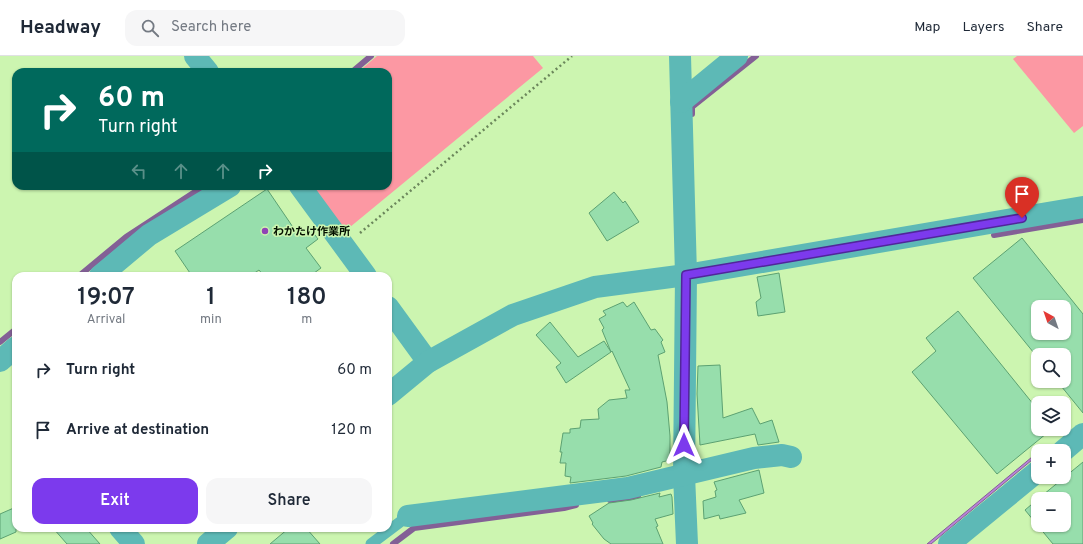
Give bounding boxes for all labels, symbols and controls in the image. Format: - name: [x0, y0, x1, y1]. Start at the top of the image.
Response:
- search box: [125, 10, 405, 46]
- text: Headway: [20, 16, 101, 40]
- icon: search: [139, 17, 161, 39]
- text: Search here: [171, 18, 251, 37]
- text: Map: [914, 19, 940, 36]
- text: Layers: [962, 19, 1004, 36]
- text: Share: [1026, 19, 1063, 36]
- text: 60 m: [98, 81, 165, 117]
- icon: right: [32, 84, 84, 136]
- text: Turn right: [98, 116, 178, 139]
- icon: left: [128, 160, 150, 182]
- icon: ahead: [170, 160, 192, 182]
- icon: ahead: [212, 160, 234, 182]
- icon: right: [254, 160, 276, 182]
- pin: [1005, 177, 1039, 218]
- icon: arrive: [1011, 183, 1033, 205]
- place label: わかたけ作業所: [273, 225, 350, 239]
- marker: わかたけ作業所: [260, 226, 270, 236]
- text: 19:07: [77, 283, 135, 313]
- text: 1: [206, 283, 216, 313]
- text: 180: [287, 283, 327, 313]
- north arrow: [1031, 300, 1071, 340]
- map controls: [1031, 300, 1071, 532]
- text: Arrival: [87, 312, 125, 328]
- text: min: [200, 312, 222, 328]
- text: m: [301, 312, 312, 328]
- button: search: [1031, 348, 1071, 388]
- icon: right: [32, 359, 54, 381]
- text: Turn right: [66, 361, 135, 380]
- text: 60 m: [337, 361, 372, 380]
- button: layers: [1031, 396, 1071, 436]
- icon: arrive: [32, 419, 54, 441]
- text: Arrive at destination: [66, 421, 209, 440]
- text: 120 m: [331, 421, 372, 440]
- position arrow: [663, 424, 705, 466]
- button: +: [1031, 444, 1071, 484]
- button: Exit: [32, 478, 198, 524]
- button: Share: [206, 478, 372, 524]
- button: −: [1031, 492, 1071, 532]

